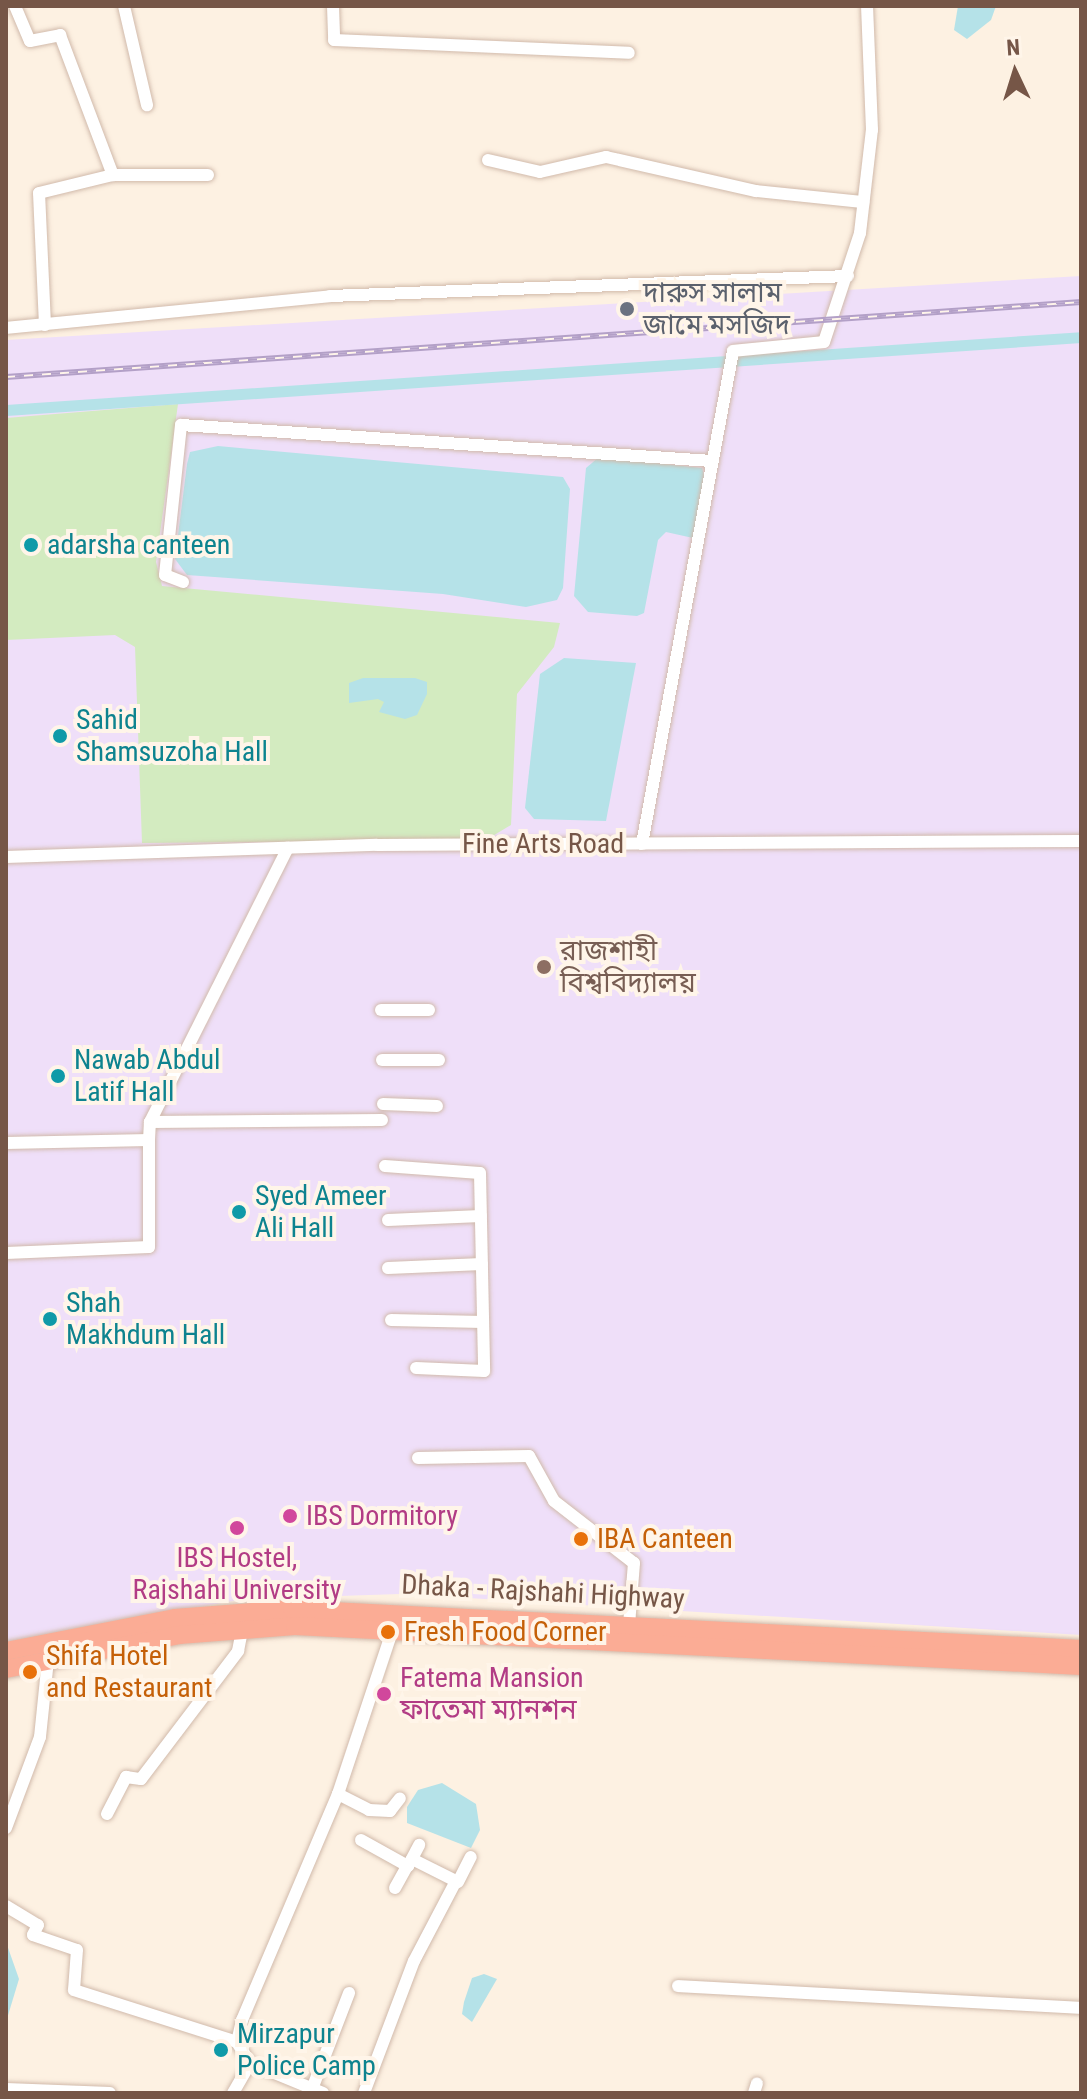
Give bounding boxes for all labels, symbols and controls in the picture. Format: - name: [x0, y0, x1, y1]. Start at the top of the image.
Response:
- north arrow: [975, 32, 1055, 112]
- text: N: [1006, 35, 1021, 61]
- place label: দারুস সালাম জামে মসজিদ: [643, 276, 790, 342]
- marker: দারুস সালাম জামে মসজিদ: [618, 300, 636, 318]
- place label: adarsha canteen: [47, 528, 230, 562]
- marker: adarsha canteen: [22, 536, 40, 554]
- place label: Sahid Shamsuzoha Hall: [76, 703, 268, 769]
- marker: Sahid Shamsuzoha Hall: [51, 727, 69, 745]
- street label: Fine Arts Road: [462, 827, 624, 861]
- place label: রাজশাহী বিশ্ববিদ্যালয়: [560, 934, 696, 1000]
- marker: রাজশাহী বিশ্ববিদ্যালয়: [535, 958, 553, 976]
- place label: Nawab Abdul Latif Hall: [74, 1043, 220, 1109]
- marker: Nawab Abdul Latif Hall: [49, 1067, 67, 1085]
- place label: Syed Ameer Ali Hall: [255, 1179, 386, 1245]
- marker: Syed Ameer Ali Hall: [230, 1203, 248, 1221]
- place label: Shah Makhdum Hall: [66, 1286, 225, 1352]
- marker: Shah Makhdum Hall: [41, 1310, 59, 1328]
- place label: IBS Dormitory: [306, 1499, 458, 1533]
- marker: IBS Dormitory: [281, 1507, 299, 1525]
- marker: IBS Hostel, Rajshahi University: [228, 1519, 246, 1537]
- place label: IBA Canteen: [597, 1522, 733, 1556]
- marker: IBA Canteen: [572, 1530, 590, 1548]
- place label: IBS Hostel, Rajshahi University: [133, 1541, 341, 1607]
- street label: Dhaka - Rajshahi Highway: [401, 1568, 685, 1616]
- place label: Fresh Food Corner: [404, 1615, 607, 1649]
- marker: Fresh Food Corner: [379, 1623, 397, 1641]
- place label: Shifa Hotel and Restaurant: [46, 1639, 213, 1705]
- place label: Fatema Mansion ফাতেমা ম্যানশন: [400, 1661, 584, 1727]
- marker: Shifa Hotel and Restaurant: [21, 1663, 39, 1681]
- marker: Fatema Mansion ফাতেমা ম্যানশন: [375, 1685, 393, 1703]
- place label: Mirzapur Police Camp: [237, 2017, 376, 2083]
- marker: Mirzapur Police Camp: [212, 2041, 230, 2059]

